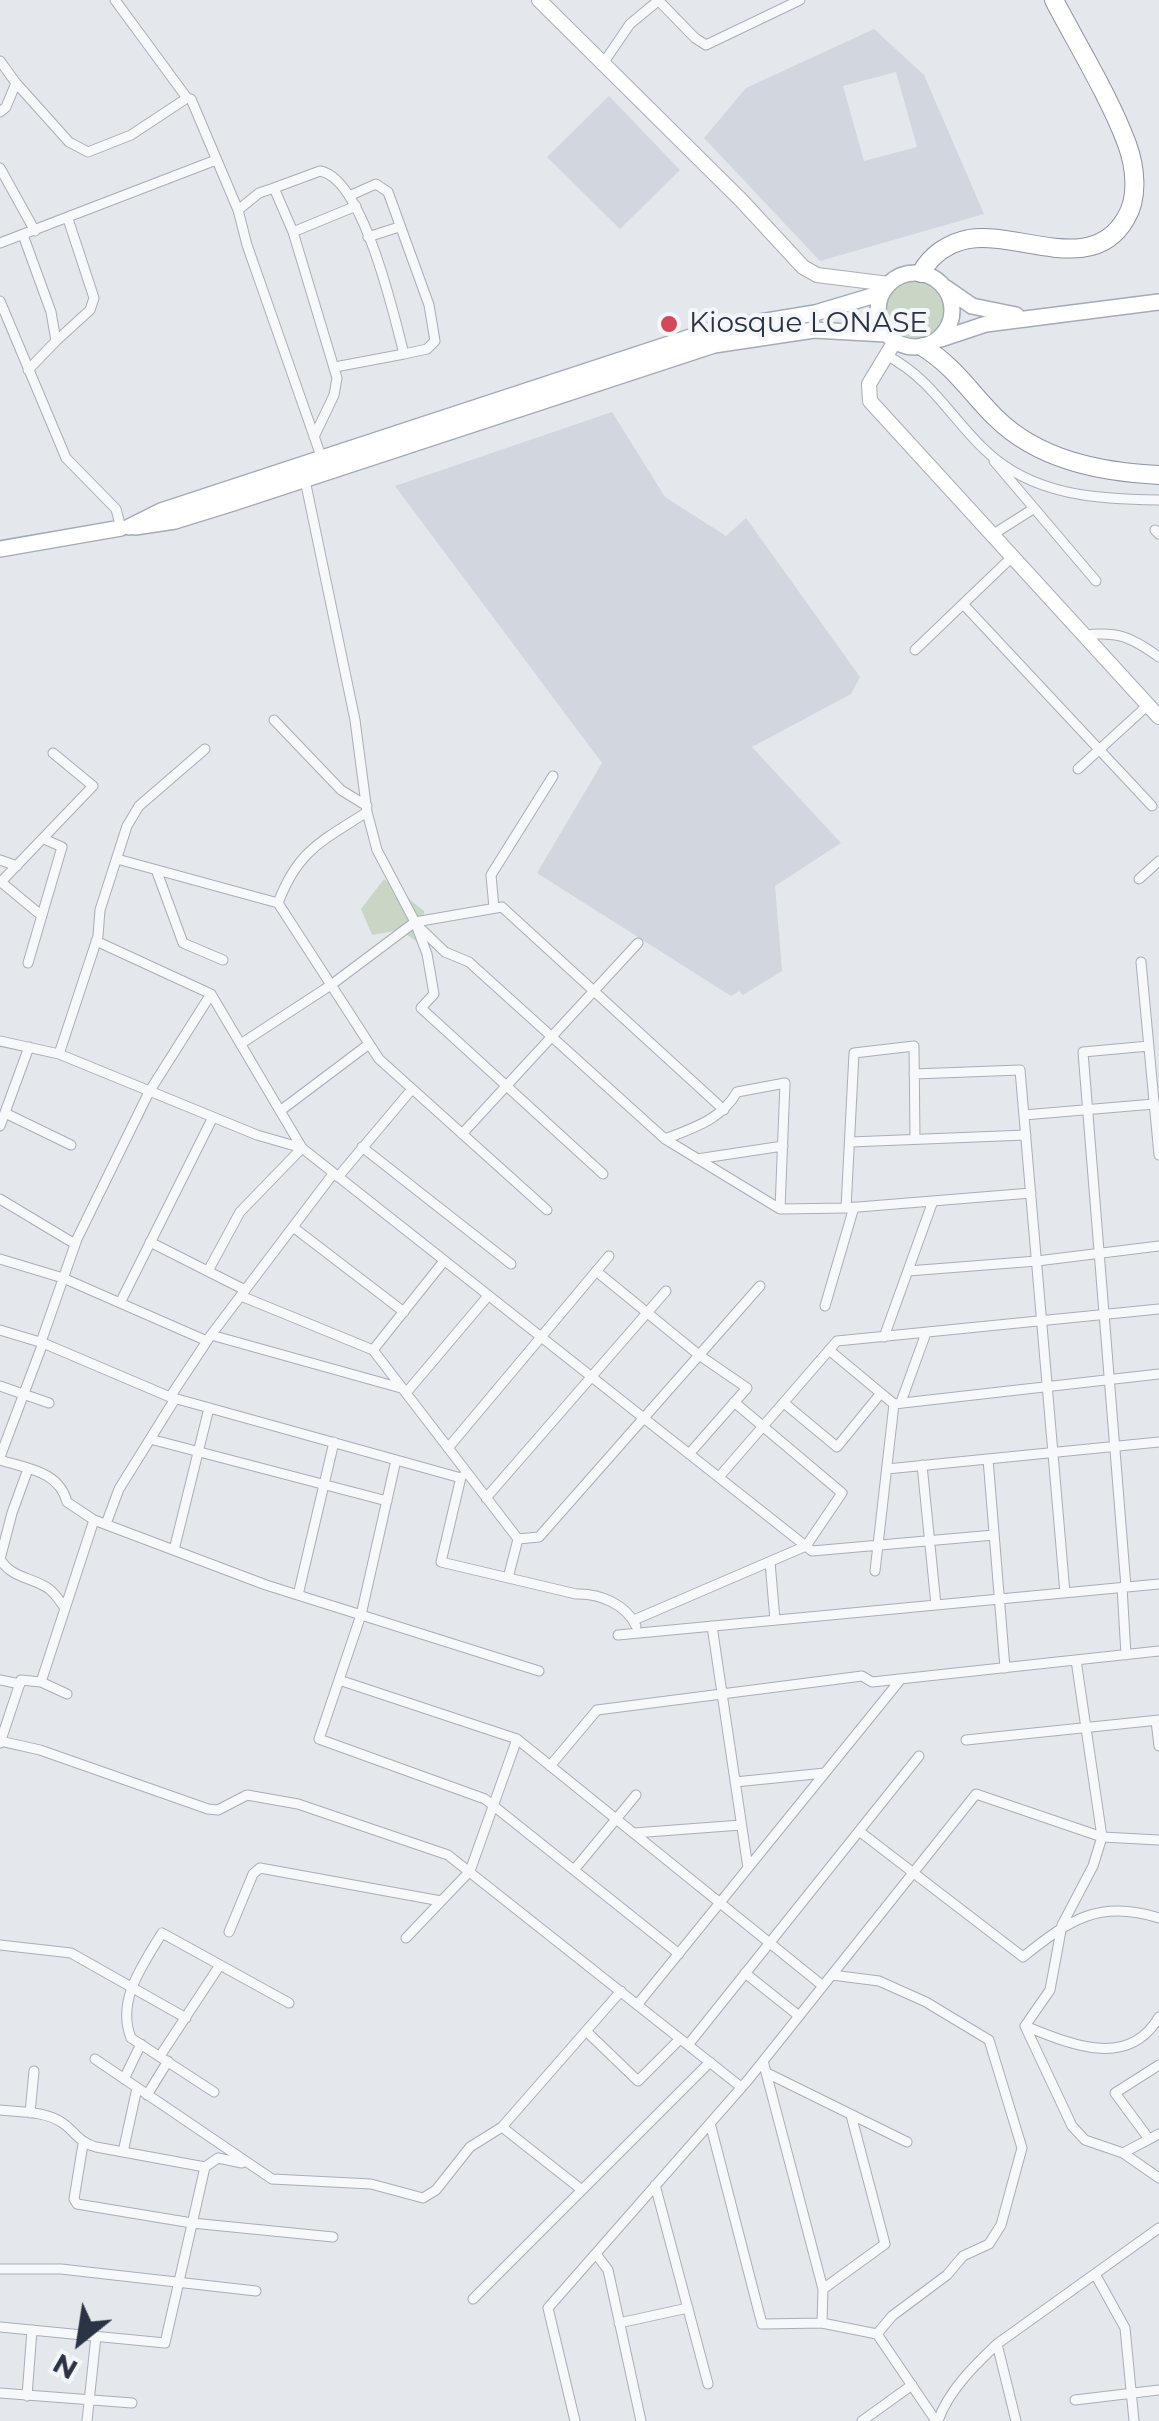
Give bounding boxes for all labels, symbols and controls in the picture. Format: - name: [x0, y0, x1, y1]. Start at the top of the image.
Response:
- place label: Kiosque LONASE: [689, 307, 928, 341]
- marker: Kiosque LONASE: [658, 313, 680, 335]
- north arrow: [30, 2291, 130, 2391]
- text: N: [47, 2347, 83, 2387]

